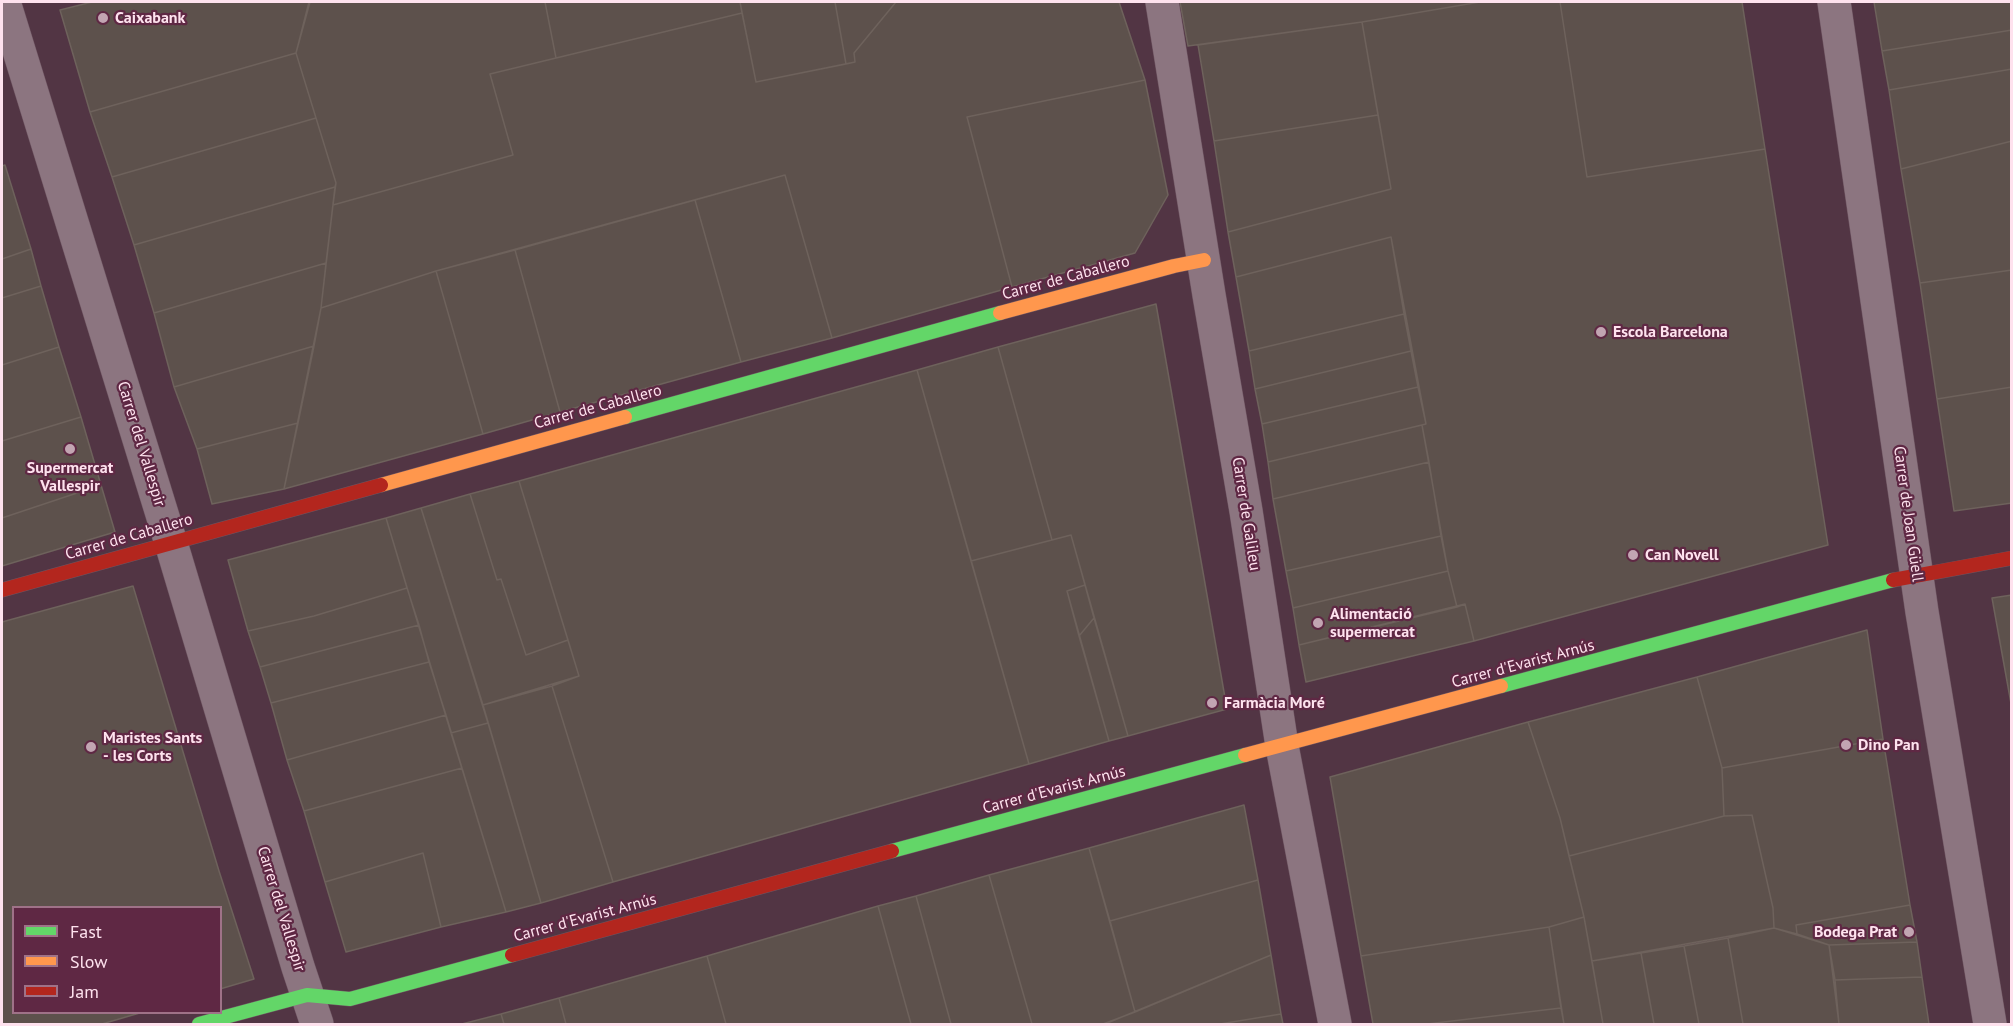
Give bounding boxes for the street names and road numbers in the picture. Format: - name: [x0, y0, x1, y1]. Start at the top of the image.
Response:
- street label: Carrer de Caballero: [1000, 252, 1132, 304]
- street label: Carrer del Vallespir: [113, 379, 169, 509]
- street label: Carrer de Caballero: [532, 381, 664, 433]
- street label: Carrer de Joan Güell: [1889, 445, 1927, 583]
- street label: Carrer de Galileu: [1228, 456, 1264, 572]
- street label: Carrer de Caballero: [63, 510, 195, 564]
- street label: Carrer d'Evarist Arnús: [1450, 636, 1596, 692]
- street label: Carrer d'Evarist Arnús: [981, 762, 1127, 818]
- street label: Carrer del Vallespir: [253, 844, 309, 974]
- street label: Carrer d'Evarist Arnús: [512, 890, 658, 946]

